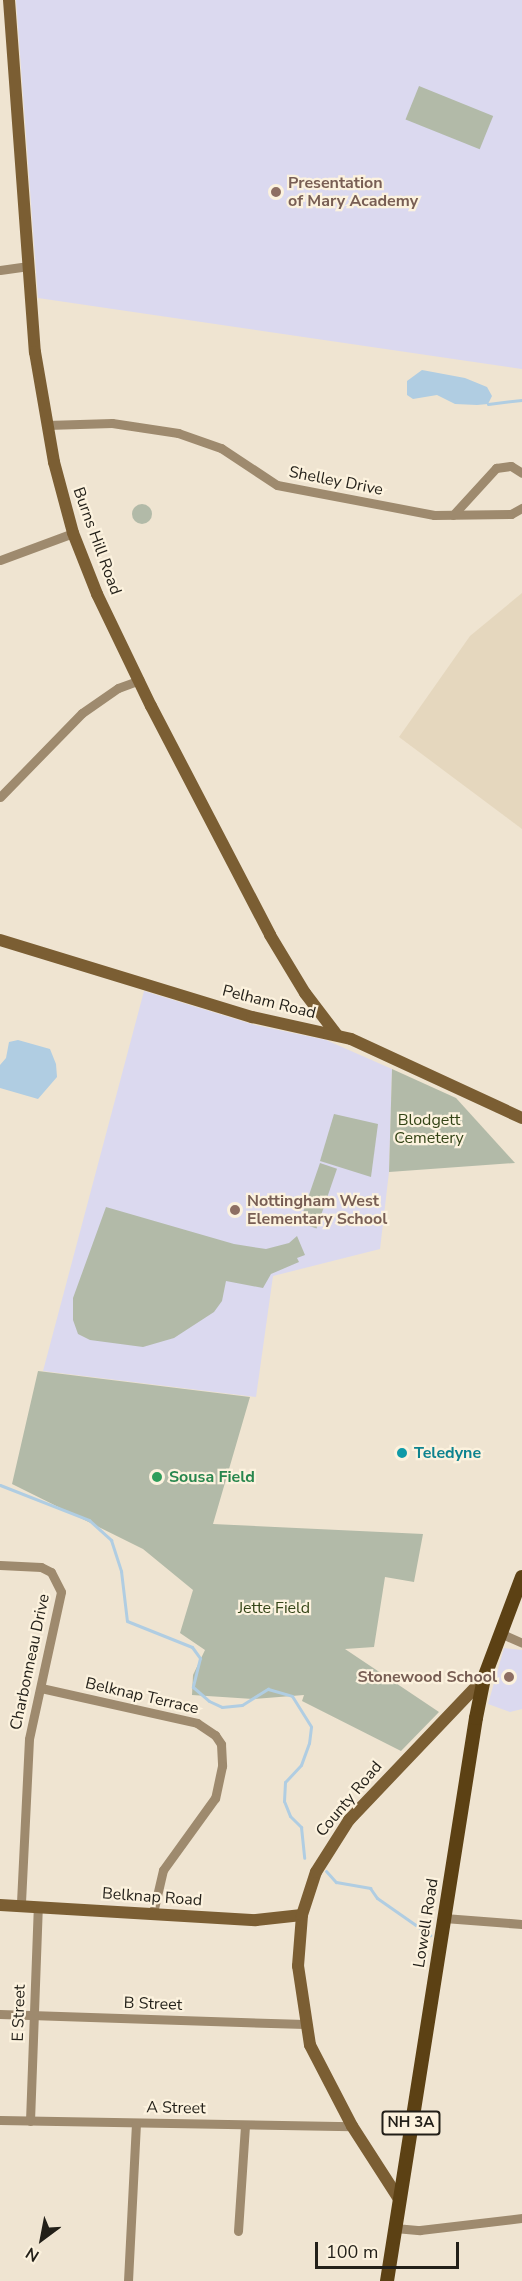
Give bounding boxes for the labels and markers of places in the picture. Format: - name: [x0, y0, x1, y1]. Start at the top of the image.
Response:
- place label: Presentation of Mary Academy: [288, 173, 418, 211]
- marker: Presentation of Mary Academy: [269, 185, 283, 199]
- place label: Nottingham West Elementary School: [247, 1191, 387, 1229]
- marker: Nottingham West Elementary School: [228, 1203, 242, 1217]
- place label: Teledyne: [414, 1443, 481, 1463]
- marker: Teledyne: [395, 1446, 409, 1460]
- place label: Sousa Field: [169, 1467, 255, 1487]
- marker: Sousa Field: [150, 1470, 164, 1484]
- place label: Stonewood School: [357, 1667, 497, 1687]
- marker: Stonewood School: [502, 1670, 516, 1684]

